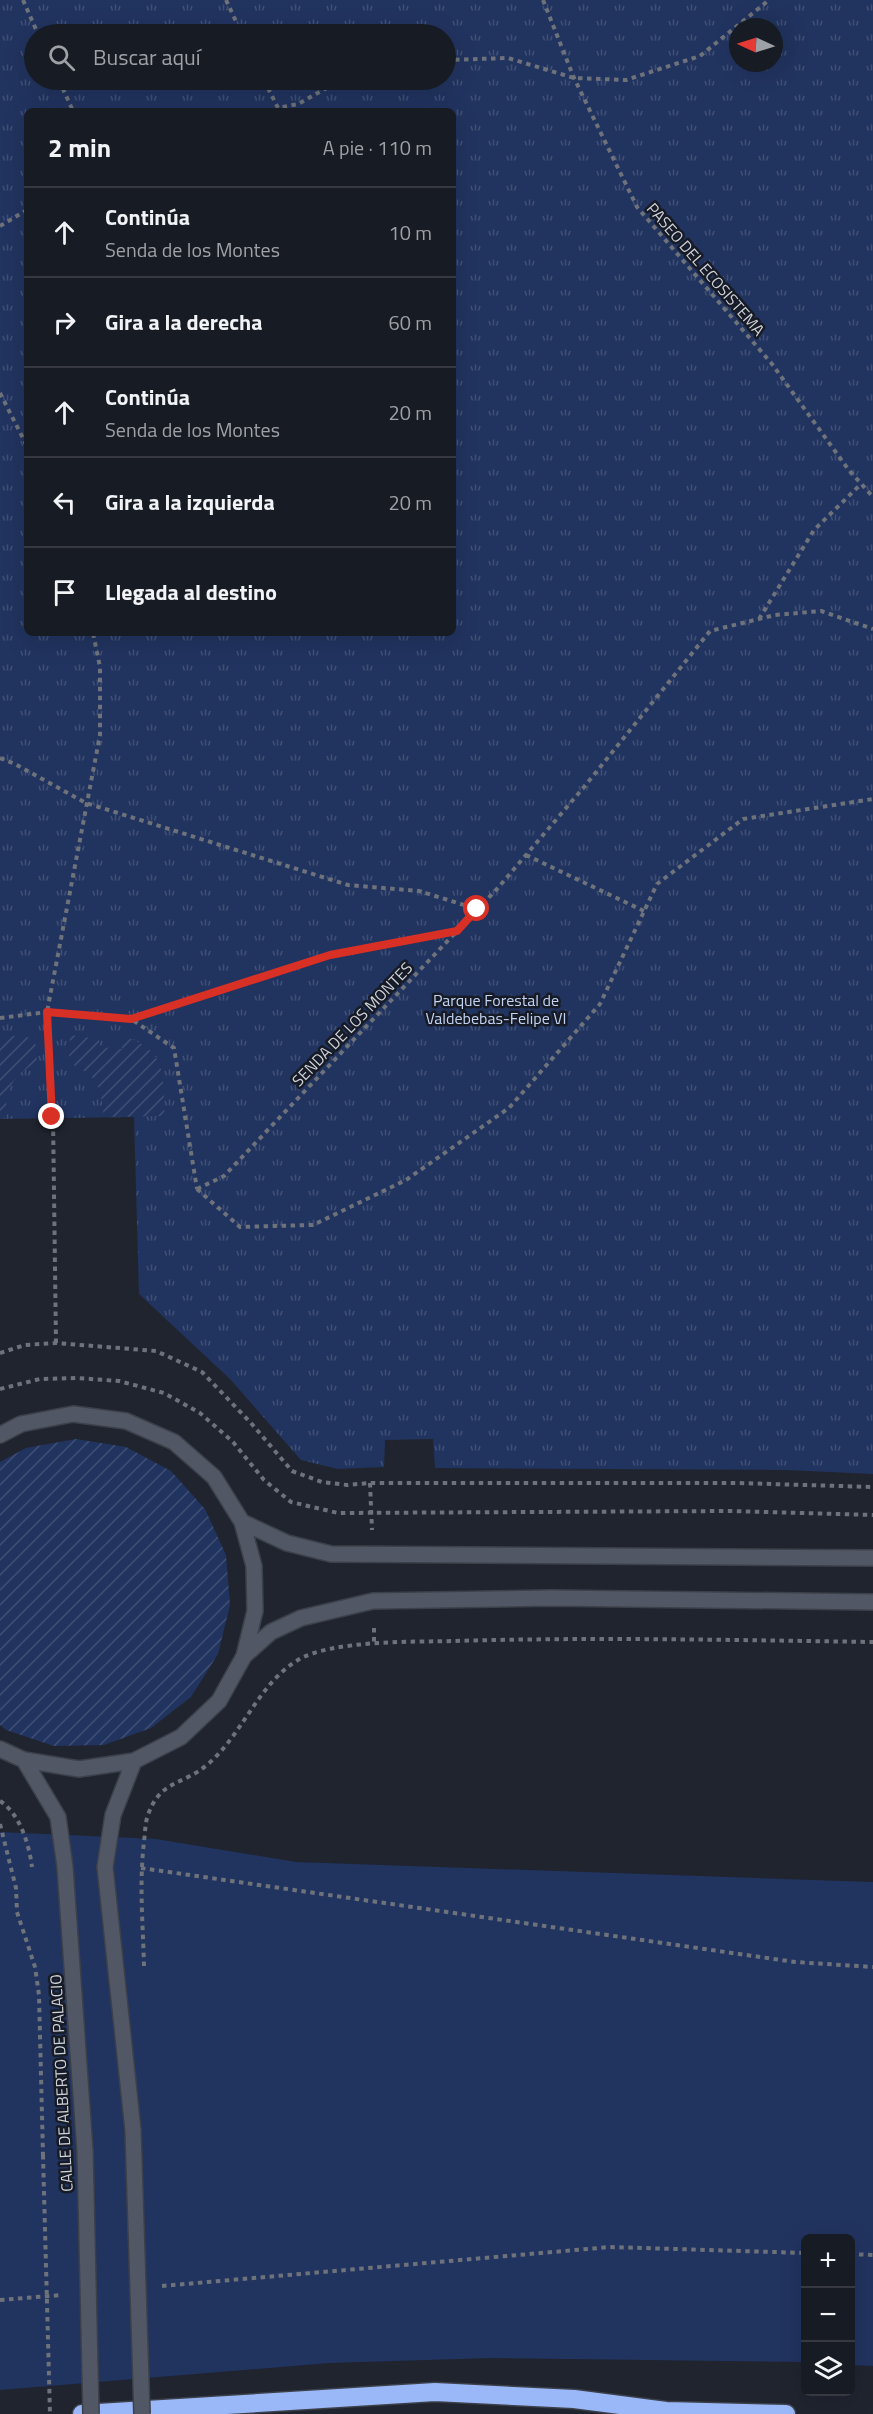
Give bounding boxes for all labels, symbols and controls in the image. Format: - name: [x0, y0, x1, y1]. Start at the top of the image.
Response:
- north arrow: [729, 18, 783, 72]
- search box: [24, 24, 456, 90]
- text: Buscar aquí: [93, 40, 201, 74]
- icon: search: [45, 41, 78, 74]
- text: 2 min: [48, 128, 111, 167]
- text: A pie · 110 m: [323, 132, 432, 163]
- street label: PASEO DEL ECOSISTEMA: [641, 197, 771, 341]
- text: Continúa: [105, 200, 190, 234]
- icon: ahead: [48, 216, 81, 249]
- text: 10 m: [388, 217, 432, 248]
- text: Senda de los Montes: [105, 234, 280, 265]
- text: Gira a la derecha: [105, 305, 262, 339]
- icon: right: [48, 306, 81, 339]
- text: 60 m: [388, 307, 432, 338]
- text: Continúa: [105, 380, 190, 414]
- icon: ahead: [48, 396, 81, 429]
- text: 20 m: [388, 397, 432, 428]
- text: Senda de los Montes: [105, 414, 280, 445]
- text: Gira a la izquierda: [105, 485, 275, 519]
- icon: left: [48, 486, 81, 519]
- text: 20 m: [388, 487, 432, 518]
- text: Llegada al destino: [105, 575, 277, 609]
- icon: arrive: [48, 576, 81, 609]
- route start: [463, 895, 489, 921]
- street label: SENDA DE LOS MONTES: [286, 956, 418, 1092]
- park label: Parque Forestal de Valdebebas-Felipe VI: [425, 988, 567, 1030]
- route end: [38, 1103, 64, 1129]
- street label: CALLE DE ALBERTO DE PALACIO: [43, 1974, 79, 2192]
- map controls: [801, 2234, 855, 2396]
- button: +: [801, 2234, 855, 2288]
- button: −: [801, 2288, 855, 2342]
- button: layers: [801, 2342, 855, 2396]

